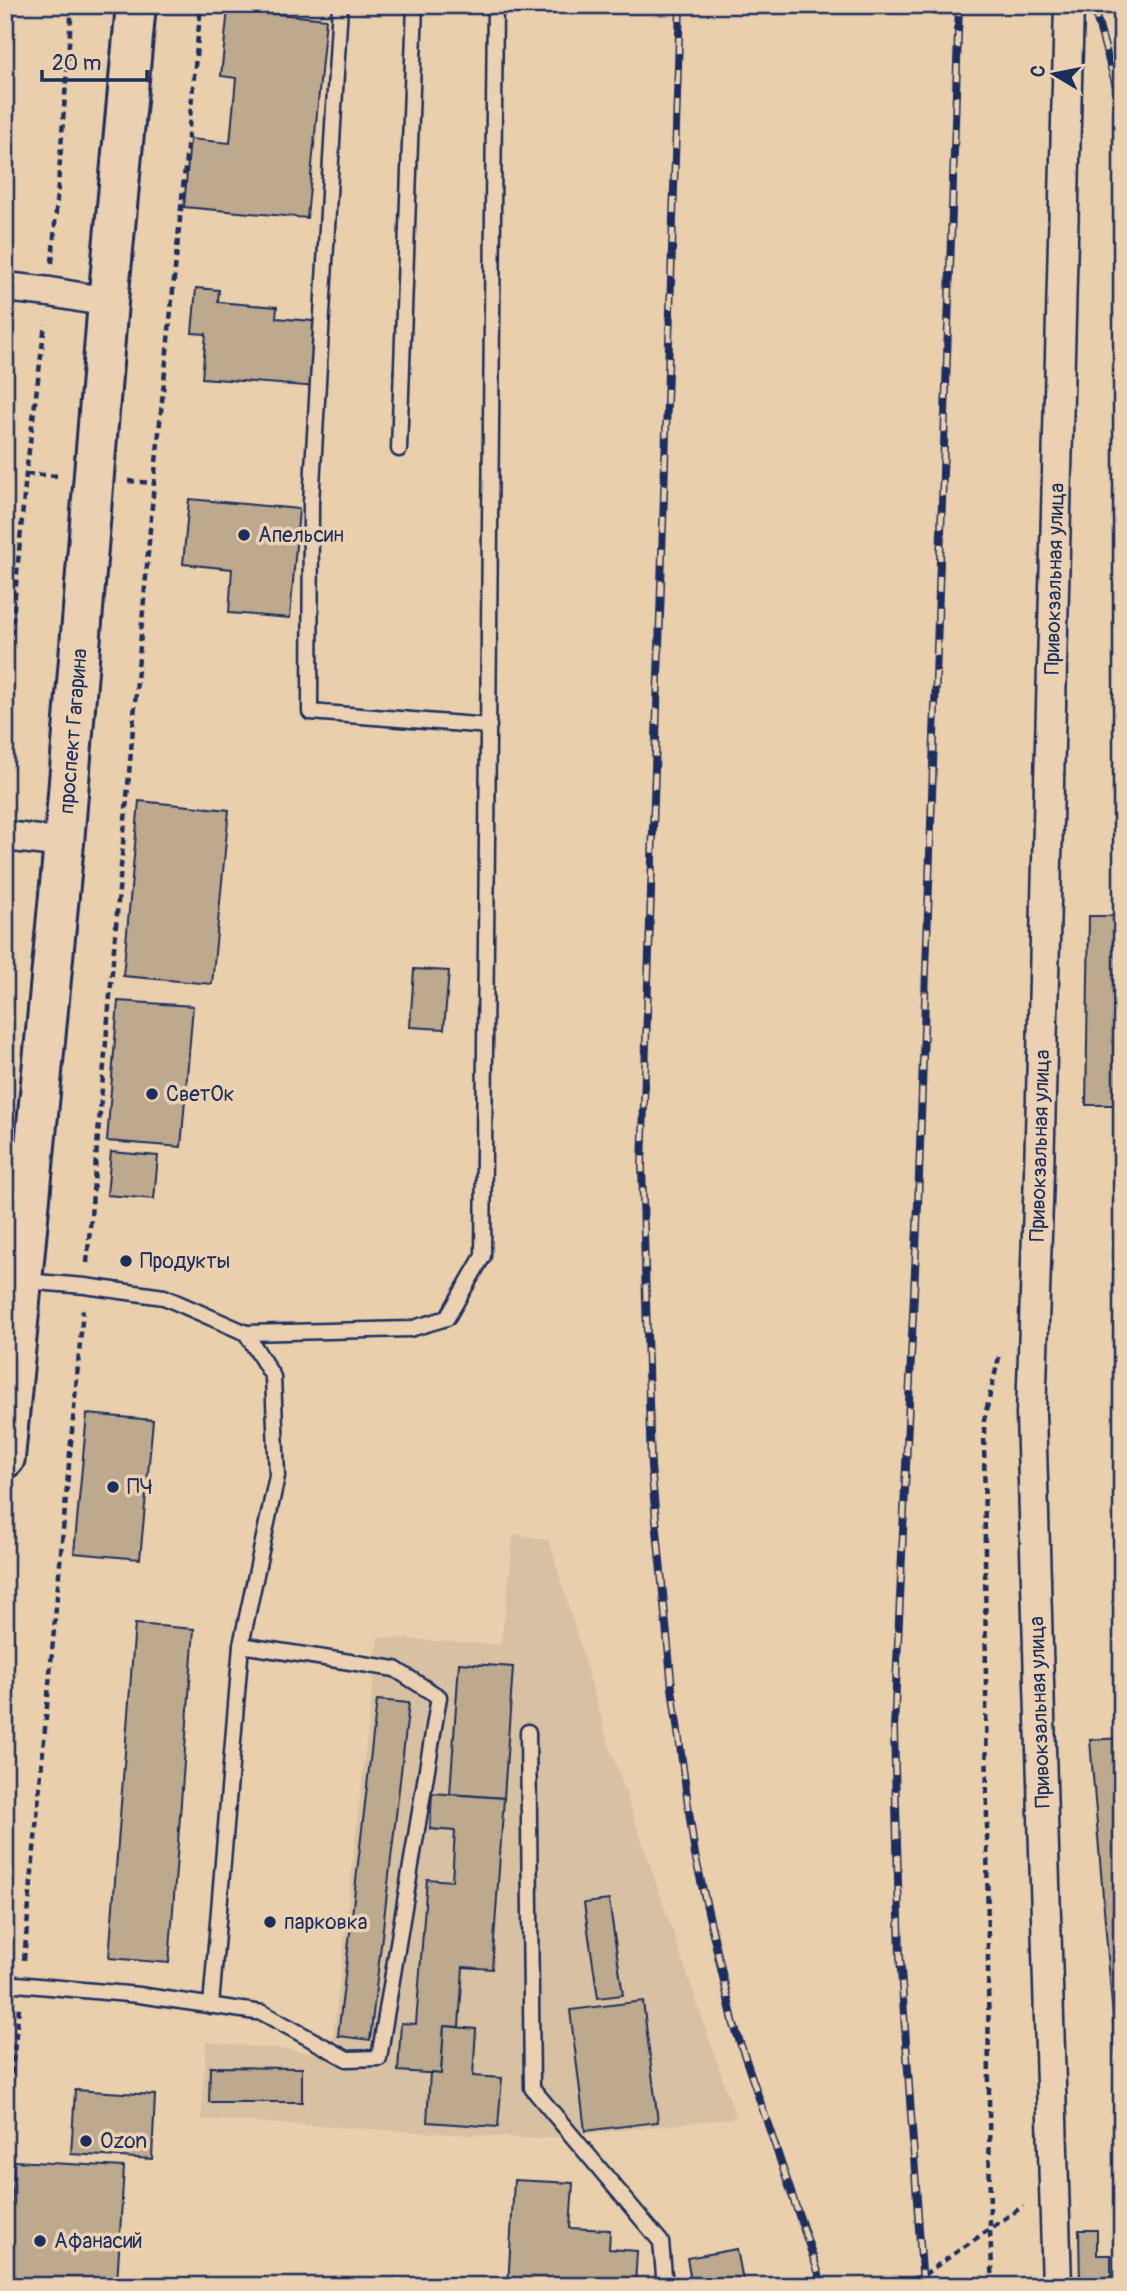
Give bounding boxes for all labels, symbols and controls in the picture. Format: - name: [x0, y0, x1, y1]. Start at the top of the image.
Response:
- scale bar: [42, 38, 147, 82]
- north arrow: [1018, 38, 1088, 108]
- text: 20 m: [52, 50, 101, 77]
- text: С: [1025, 63, 1051, 79]
- street label: Привокзальная улица: [1038, 482, 1070, 675]
- place label: Апельсин: [258, 522, 344, 549]
- marker: Апельсин: [236, 527, 252, 543]
- street label: проспект Гагарина: [53, 647, 93, 815]
- street label: Привокзальная улица: [1023, 1049, 1056, 1242]
- place label: СветОк: [166, 1081, 234, 1108]
- marker: СветОк: [144, 1086, 160, 1102]
- place label: Продукты: [140, 1248, 230, 1275]
- marker: Продукты: [118, 1253, 134, 1269]
- place label: ПЧ: [127, 1474, 153, 1501]
- marker: ПЧ: [105, 1479, 121, 1495]
- street label: Привокзальная улица: [1023, 1616, 1057, 1808]
- place label: парковка: [284, 1909, 367, 1936]
- marker: парковка: [262, 1914, 278, 1930]
- place label: Ozon: [100, 2128, 147, 2155]
- marker: Ozon: [78, 2133, 94, 2149]
- place label: Афанасий: [54, 2228, 143, 2255]
- marker: Афанасий: [32, 2233, 48, 2249]

